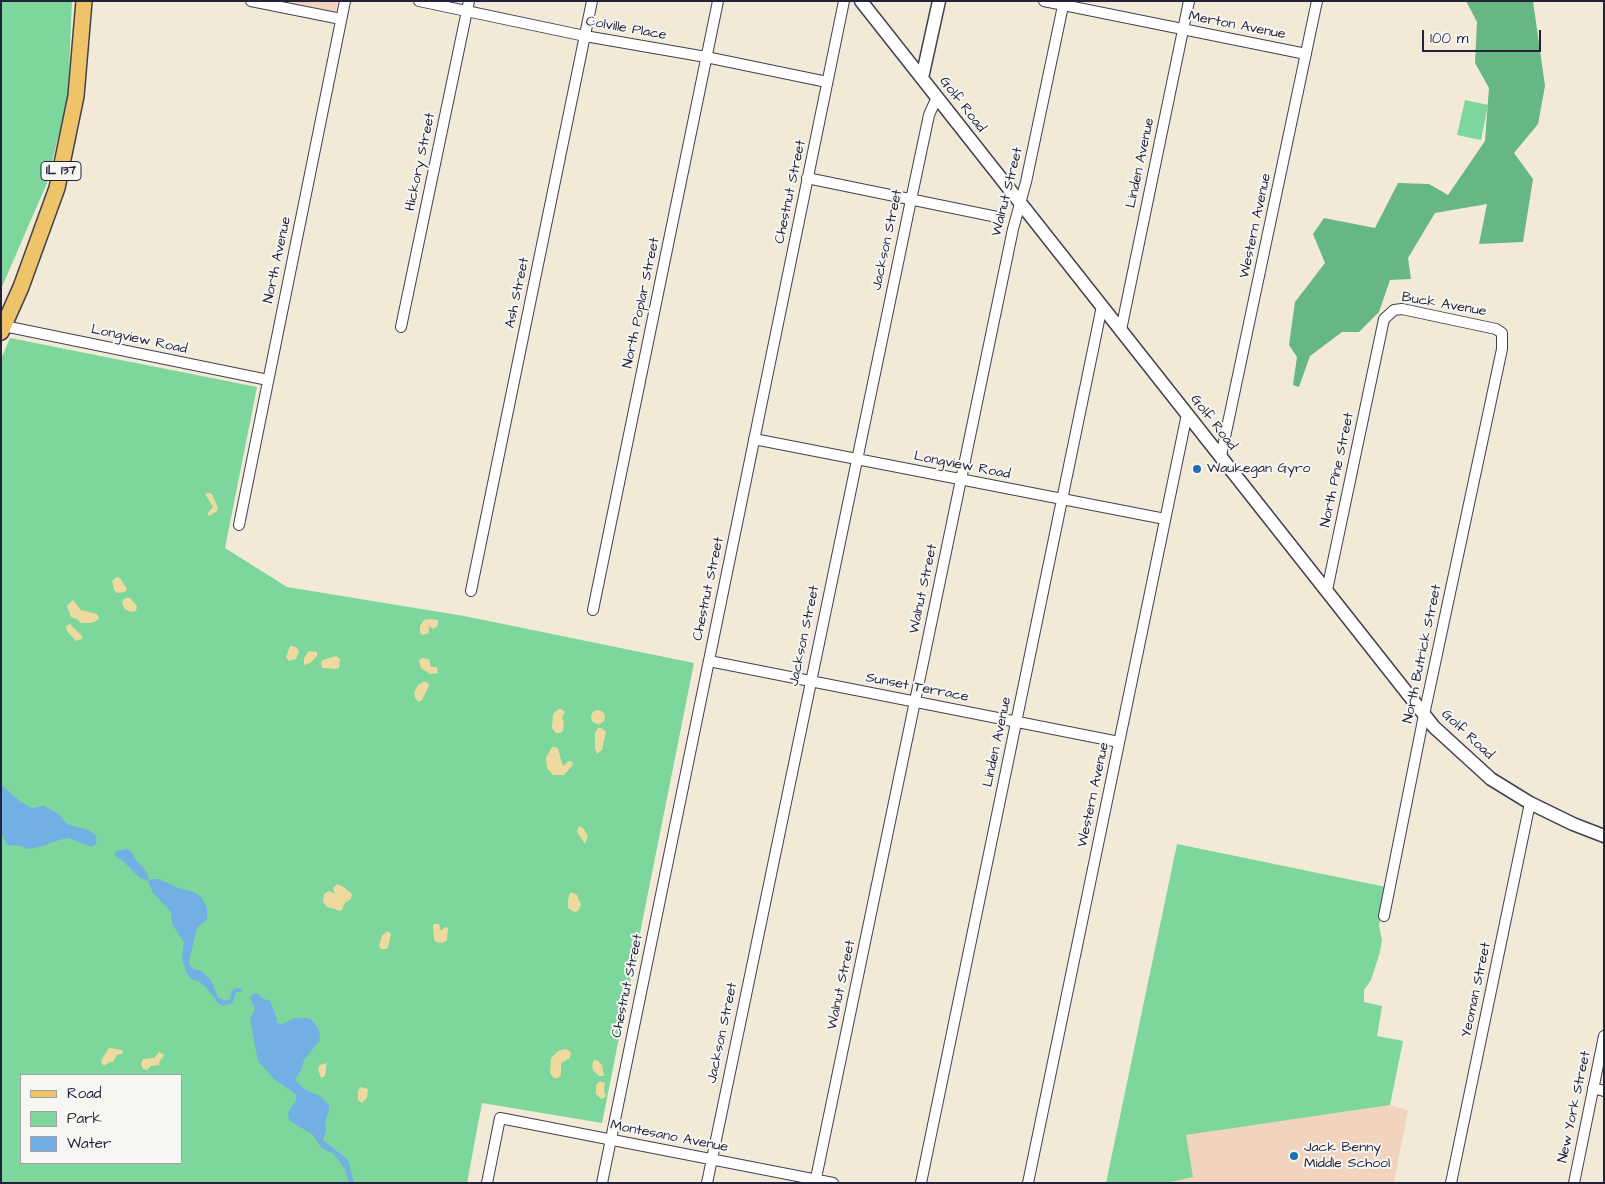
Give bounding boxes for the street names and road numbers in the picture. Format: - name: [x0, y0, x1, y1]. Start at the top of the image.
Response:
- street label: Merton Avenue: [1187, 8, 1287, 44]
- street label: Colville Place: [584, 14, 668, 44]
- street label: Golf Road: [935, 74, 989, 136]
- street label: Hickory Street: [402, 111, 440, 213]
- street label: Linden Avenue: [1123, 116, 1159, 210]
- street label: Chestnut Street: [772, 139, 810, 245]
- street label: Walnut Street: [989, 146, 1027, 238]
- road number: IL 137: [41, 162, 81, 180]
- street label: Western Avenue: [1237, 172, 1275, 280]
- street label: Jackson Street: [869, 188, 907, 292]
- street label: North Avenue: [261, 215, 295, 305]
- street label: North Poplar Street: [620, 236, 664, 370]
- street label: Ash Street: [502, 256, 534, 330]
- street label: Buck Avenue: [1400, 289, 1488, 321]
- street label: Longview Road: [89, 322, 189, 358]
- street label: Golf Road: [1186, 392, 1240, 454]
- street label: North Pine Street: [1318, 411, 1358, 529]
- street label: Longview Road: [912, 448, 1012, 484]
- street label: Chestnut Street: [690, 536, 728, 642]
- street label: Walnut Street: [906, 543, 942, 635]
- street label: North Butrick Street: [1400, 583, 1446, 725]
- street label: Jackson Street: [786, 584, 824, 688]
- street label: Sunset Terrace: [864, 670, 970, 706]
- street label: Linden Avenue: [980, 695, 1016, 789]
- street label: Golf Road: [1437, 706, 1497, 764]
- street label: Western Avenue: [1075, 741, 1113, 849]
- street label: Chestnut Street: [609, 933, 647, 1039]
- street label: Walnut Street: [824, 939, 860, 1031]
- street label: Yeoman Street: [1459, 941, 1495, 1039]
- street label: Jackson Street: [704, 981, 742, 1085]
- street label: New York Street: [1555, 1050, 1595, 1164]
- street label: Montesano Avenue: [609, 1117, 729, 1157]

